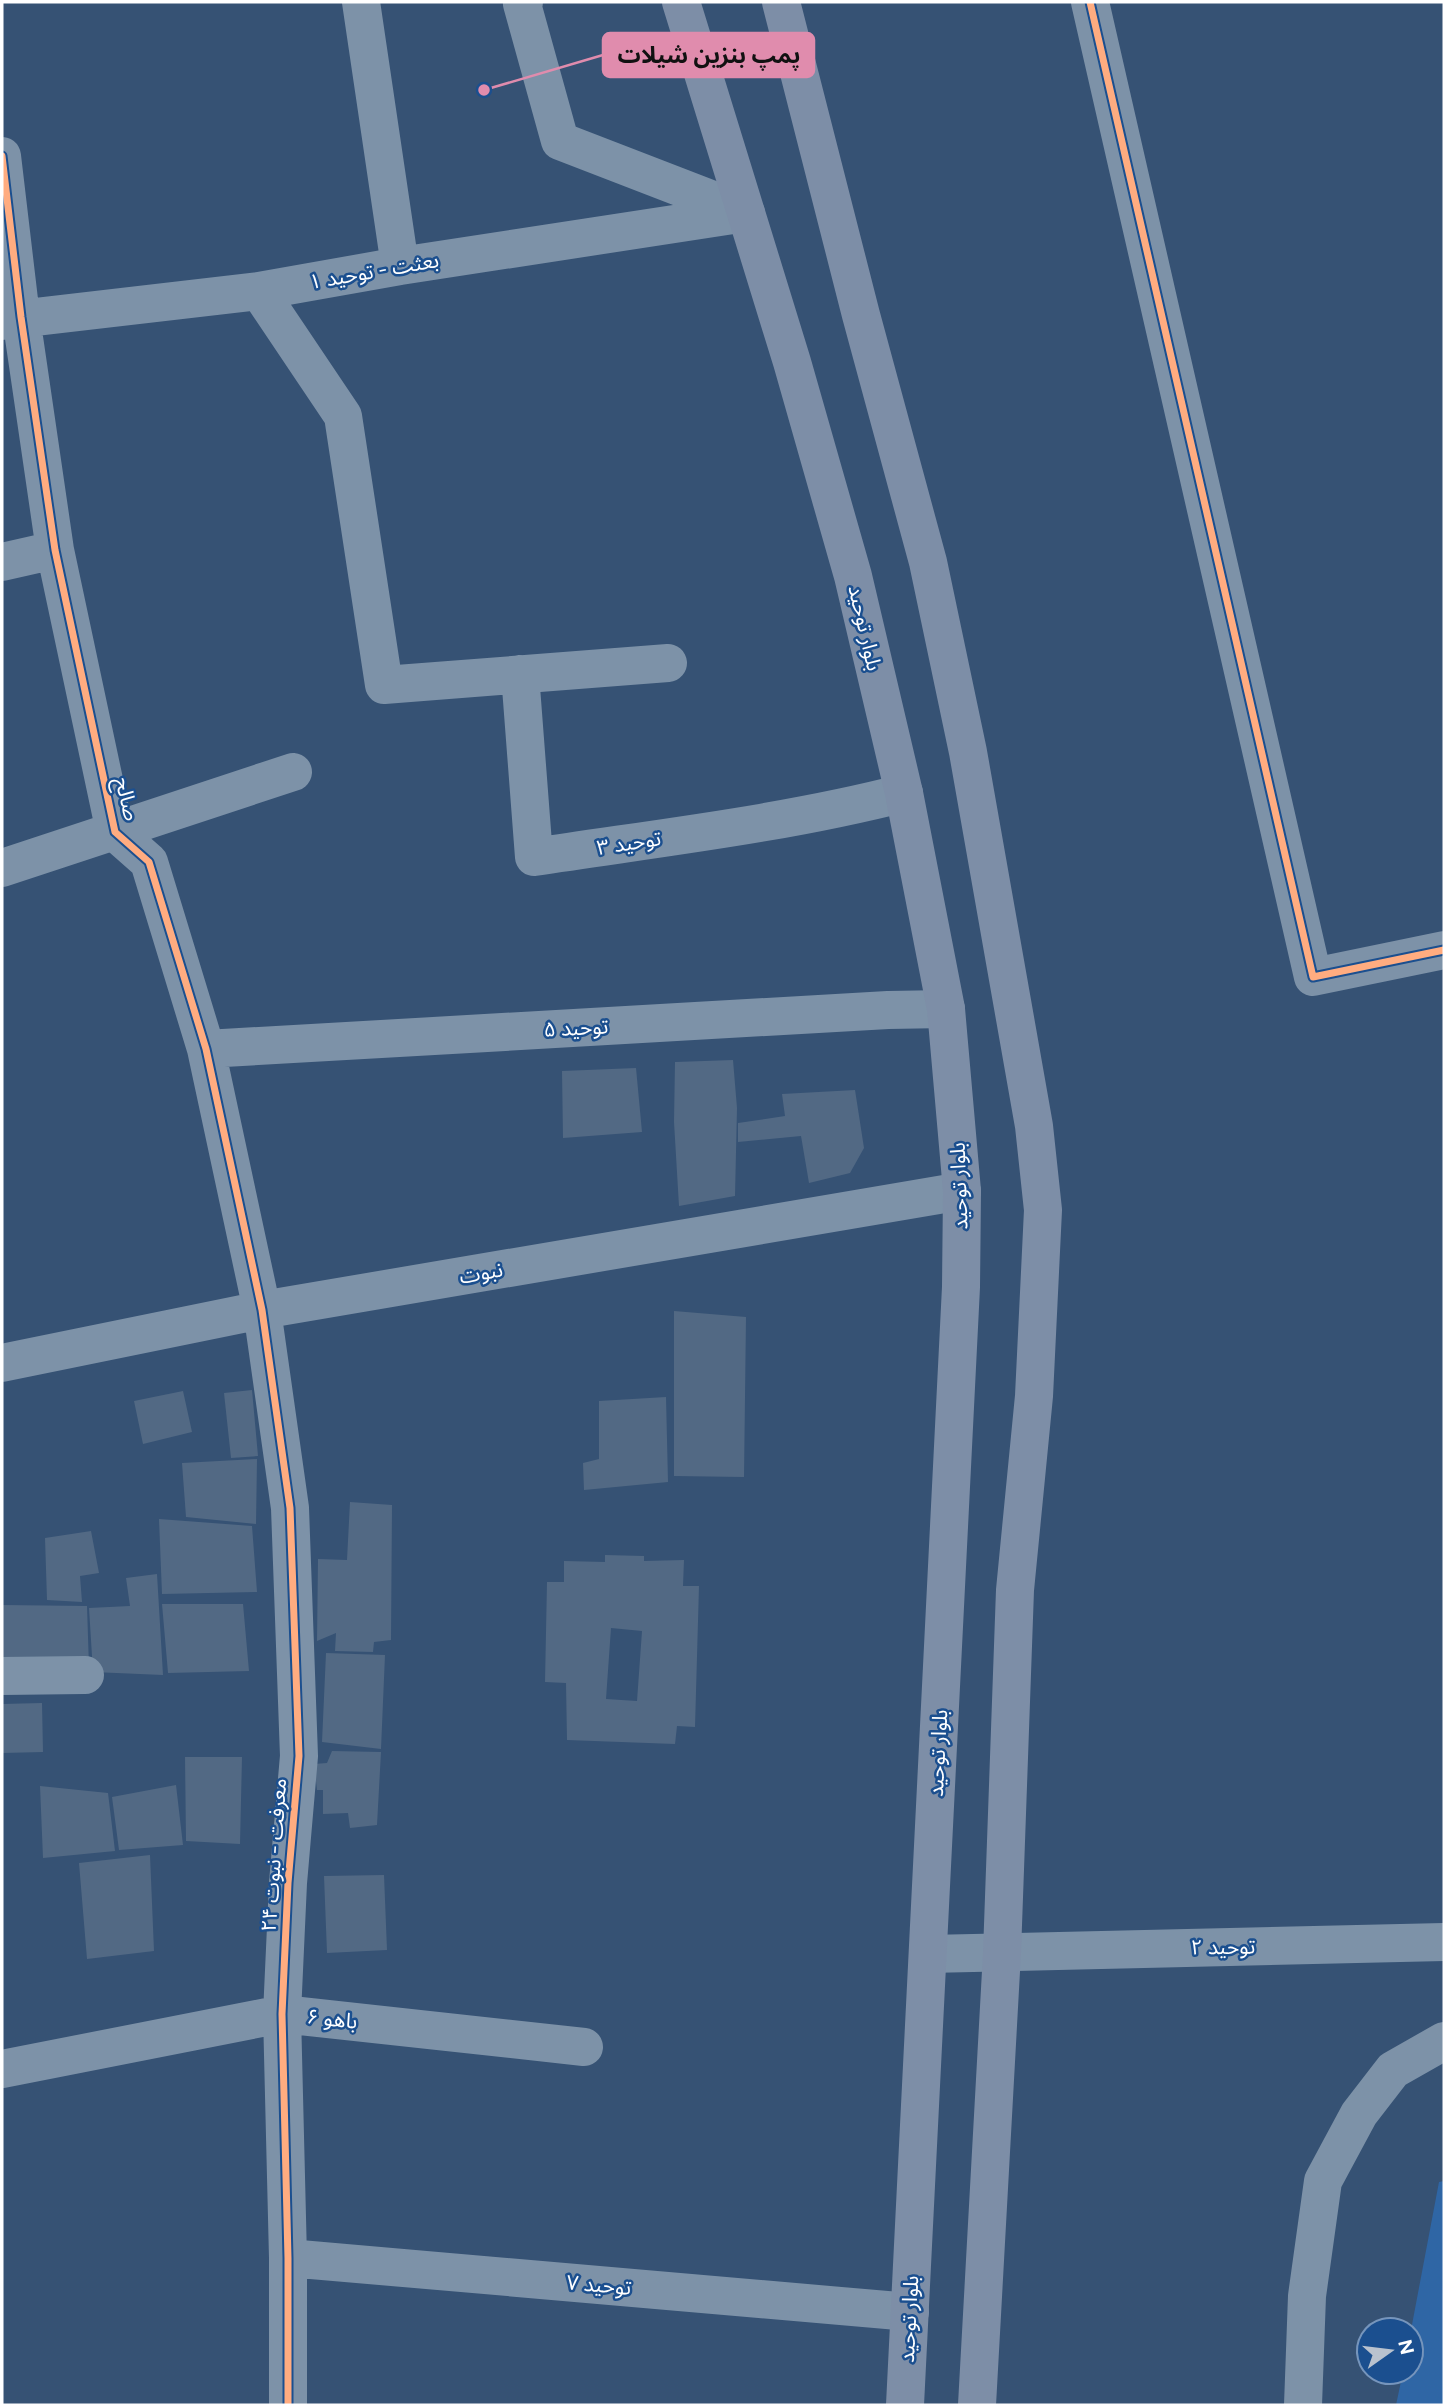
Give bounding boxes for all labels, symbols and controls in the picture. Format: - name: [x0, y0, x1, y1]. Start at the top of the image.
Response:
- callout: پمپ بنزین شیلات: [603, 33, 814, 77]
- text: پمپ بنزین شیلات: [618, 41, 800, 71]
- street label: بعثت - توحید ۱: [307, 247, 441, 294]
- street label: بلوار توحید: [843, 583, 887, 673]
- street label: صالح: [107, 774, 145, 824]
- street label: توحید ۳: [595, 825, 663, 860]
- street label: توحید ۵: [543, 1013, 609, 1042]
- street label: بلوار توحید: [944, 1142, 973, 1230]
- street label: نبوت: [457, 1256, 505, 1289]
- street label: بلوار توحید: [923, 1709, 952, 1797]
- street label: معرفت - نبوت ۲۴: [256, 1777, 291, 1933]
- street label: توحید ۲: [1190, 1933, 1256, 1960]
- street label: باهو ۶: [305, 2003, 359, 2034]
- street label: توحید ۷: [566, 2269, 632, 2300]
- street label: بلوار توحید: [894, 2275, 923, 2363]
- north arrow: [1355, 2316, 1425, 2386]
- text: N: [1393, 2337, 1419, 2357]

